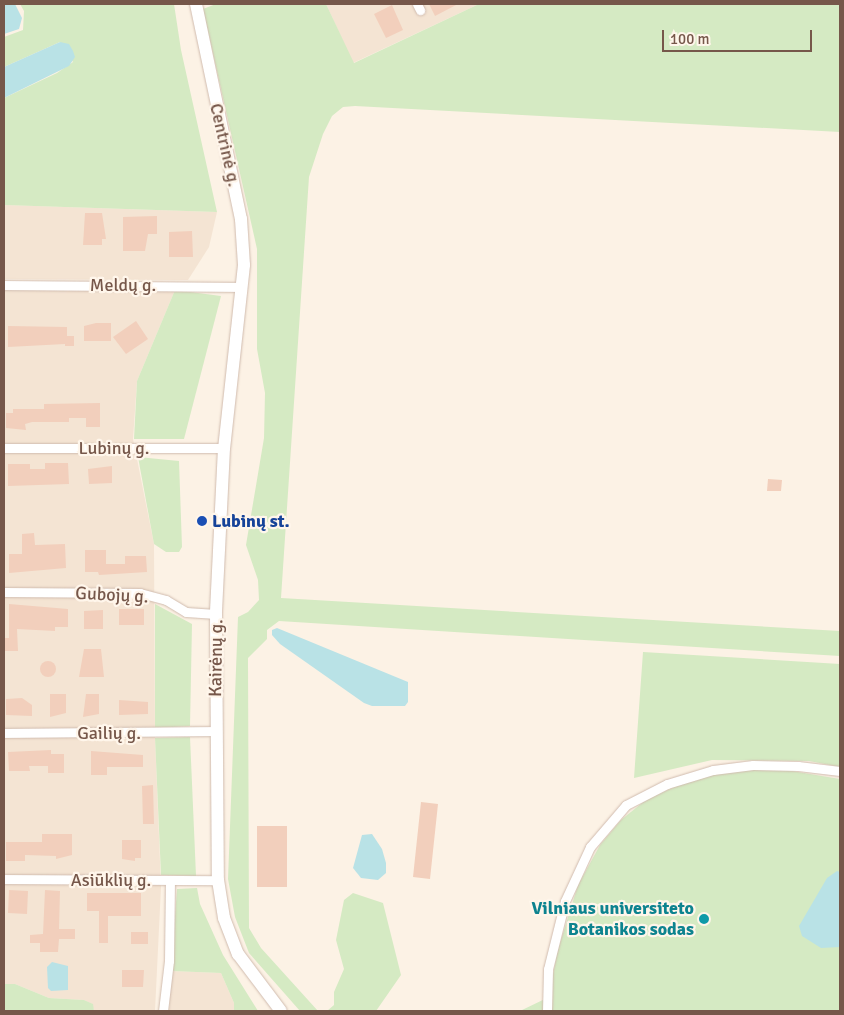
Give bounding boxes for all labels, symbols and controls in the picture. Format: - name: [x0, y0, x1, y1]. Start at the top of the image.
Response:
- scale bar: [664, 20, 814, 52]
- text: 100 m: [670, 30, 710, 48]
- street label: Centrinė g.: [205, 101, 245, 189]
- street label: Meldų g.: [90, 274, 156, 296]
- street label: Lubinų g.: [78, 437, 150, 459]
- place label: Lubinų st.: [212, 510, 290, 532]
- marker: Lubinų st.: [196, 515, 208, 527]
- street label: Gubojų g.: [75, 582, 149, 608]
- street label: Kairėnų g.: [205, 619, 227, 697]
- street label: Gailių g.: [77, 722, 141, 744]
- street label: Asiūklių g.: [71, 869, 151, 891]
- place label: Vilniaus universiteto Botanikos sodas: [531, 898, 694, 941]
- marker: Vilniaus universiteto Botanikos sodas: [698, 913, 710, 925]

